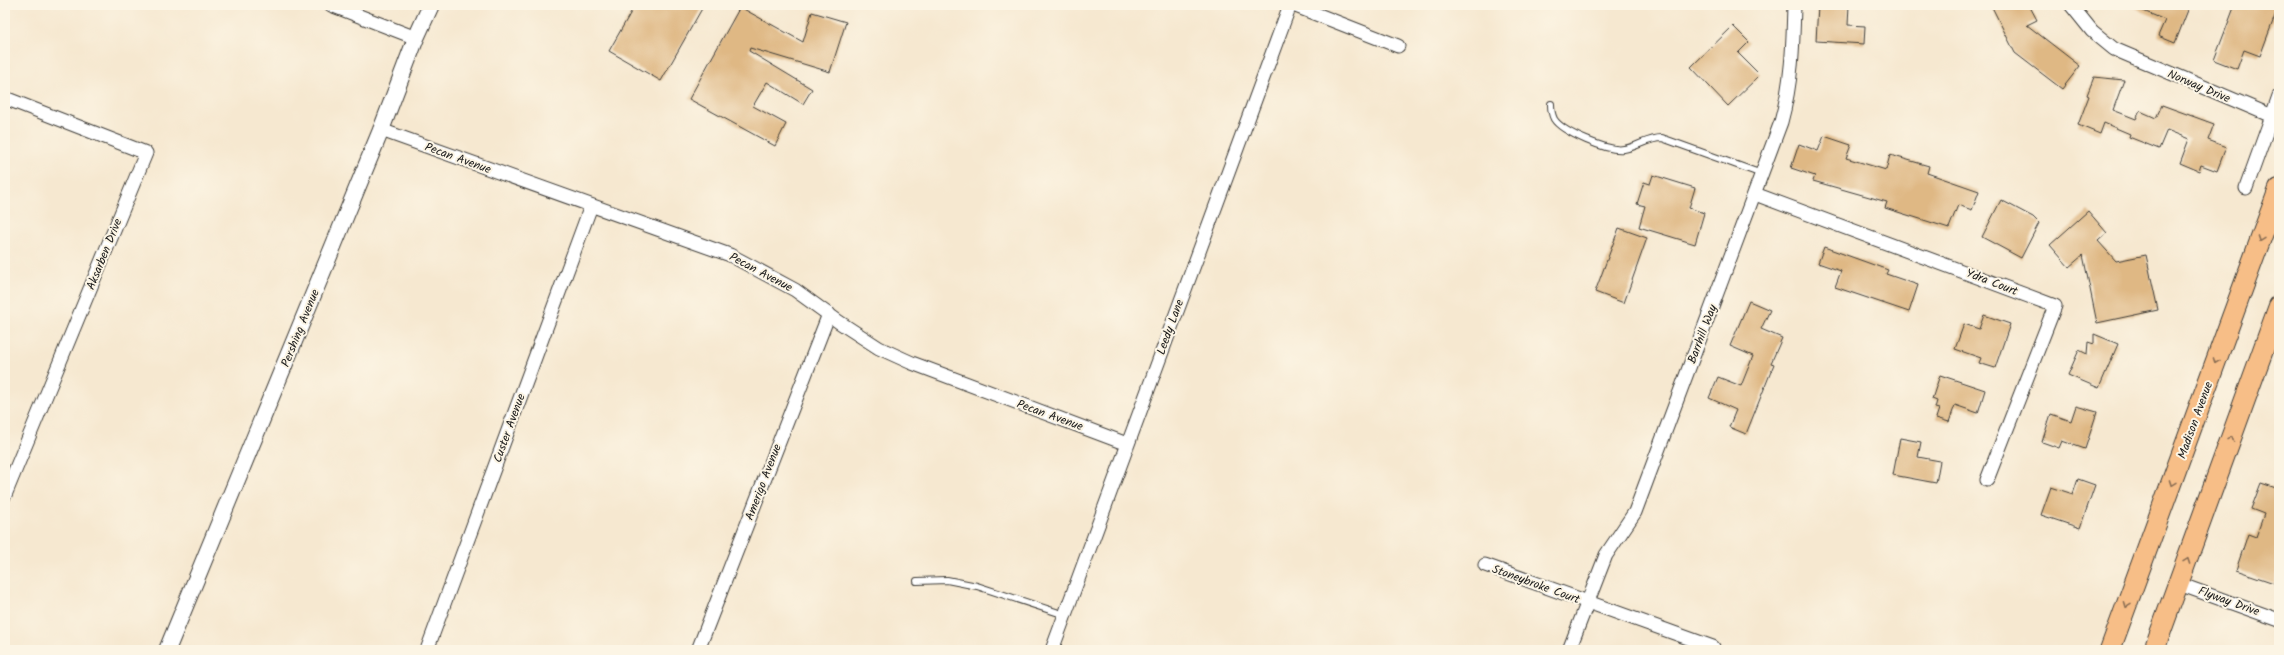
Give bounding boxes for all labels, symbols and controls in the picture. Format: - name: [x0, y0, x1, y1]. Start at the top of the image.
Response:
- street label: Norway Drive: [2164, 65, 2234, 108]
- street label: Pecan Avenue: [422, 138, 494, 179]
- street label: Aksarben Drive: [81, 215, 128, 293]
- one-way arrow: [2257, 235, 2265, 242]
- street label: Pecan Avenue: [726, 248, 796, 297]
- street label: Ydra Court: [1963, 264, 2021, 301]
- street label: Pershing Avenue: [276, 286, 325, 370]
- street label: Leedy Lane: [1152, 296, 1189, 358]
- street label: Barrhill Way: [1683, 302, 1723, 366]
- one-way arrow: [2213, 358, 2221, 365]
- street label: Madison Avenue: [2173, 378, 2218, 461]
- street label: Custer Avenue: [488, 390, 531, 465]
- street label: Pecan Avenue: [1014, 395, 1086, 436]
- one-way arrow: [2227, 435, 2235, 442]
- street label: Amerigo Avenue: [740, 441, 787, 523]
- one-way arrow: [2168, 480, 2177, 487]
- one-way arrow: [2183, 558, 2191, 565]
- street label: Stoneybroke Court: [1489, 560, 1583, 609]
- street label: Flyway Drive: [2195, 582, 2263, 622]
- one-way arrow: [2123, 602, 2131, 609]

